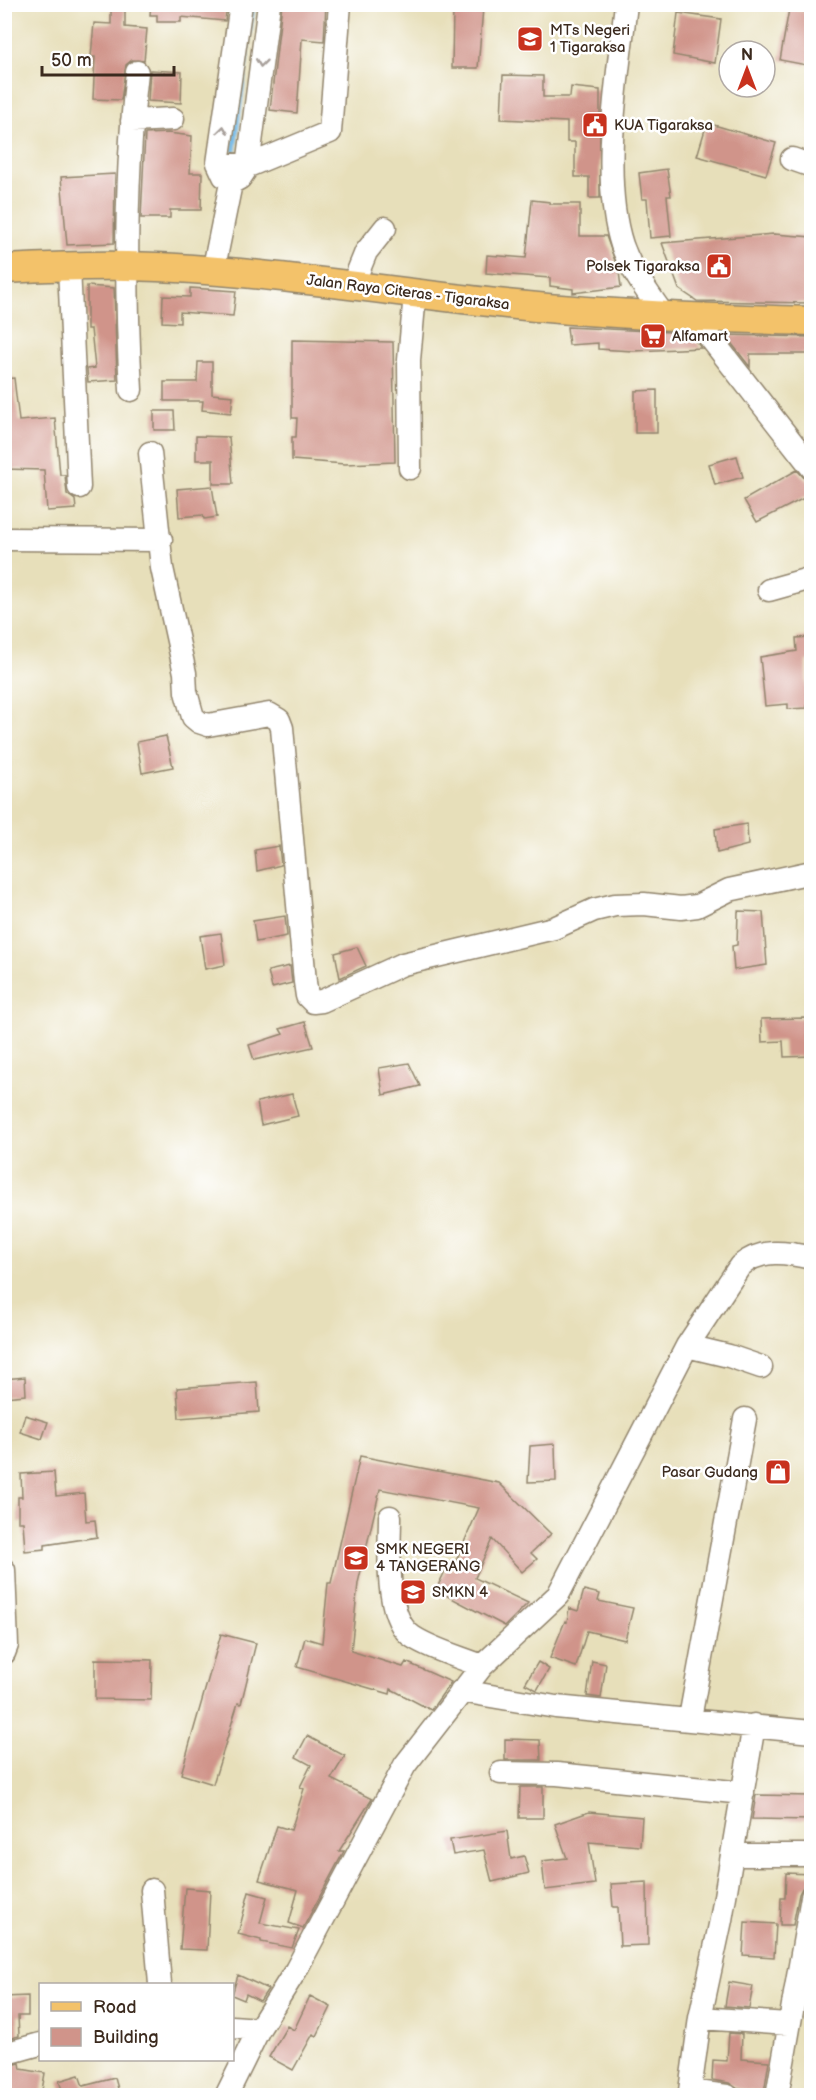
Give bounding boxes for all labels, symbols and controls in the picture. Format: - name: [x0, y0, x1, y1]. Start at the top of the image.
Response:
- place label: MTs Negeri 1 Tigaraksa: [550, 21, 630, 57]
- school or university icon: MTs Negeri 1 Tigaraksa: [515, 24, 545, 54]
- scale bar: [42, 39, 174, 77]
- north arrow: [717, 39, 777, 99]
- text: N: [741, 46, 753, 65]
- text: 50 m: [51, 50, 92, 71]
- one-way arrow: [256, 58, 268, 67]
- public building icon: KUA Tigaraksa: [580, 110, 610, 140]
- place label: KUA Tigaraksa: [614, 116, 713, 135]
- one-way arrow: [216, 125, 228, 135]
- public building icon: Polsek Tigaraksa: [704, 251, 734, 281]
- place label: Polsek Tigaraksa: [586, 257, 700, 276]
- street label: Jalan Raya Citeras - Tigaraksa: [305, 271, 511, 314]
- supermarket icon: Alfamart: [638, 321, 668, 351]
- place label: Alfamart: [672, 327, 729, 346]
- shop icon: Pasar Gudang: [763, 1457, 793, 1487]
- place label: Pasar Gudang: [661, 1463, 758, 1482]
- place label: SMK NEGERI 4 TANGERANG: [376, 1540, 480, 1576]
- school or university icon: SMK NEGERI 4 TANGERANG: [341, 1543, 371, 1573]
- school or university icon: SMKN 4: [398, 1577, 428, 1607]
- place label: SMKN 4: [432, 1583, 488, 1602]
- legend: [39, 1983, 234, 2061]
- text: Road: [93, 1997, 137, 2018]
- text: Building: [93, 2027, 159, 2048]

